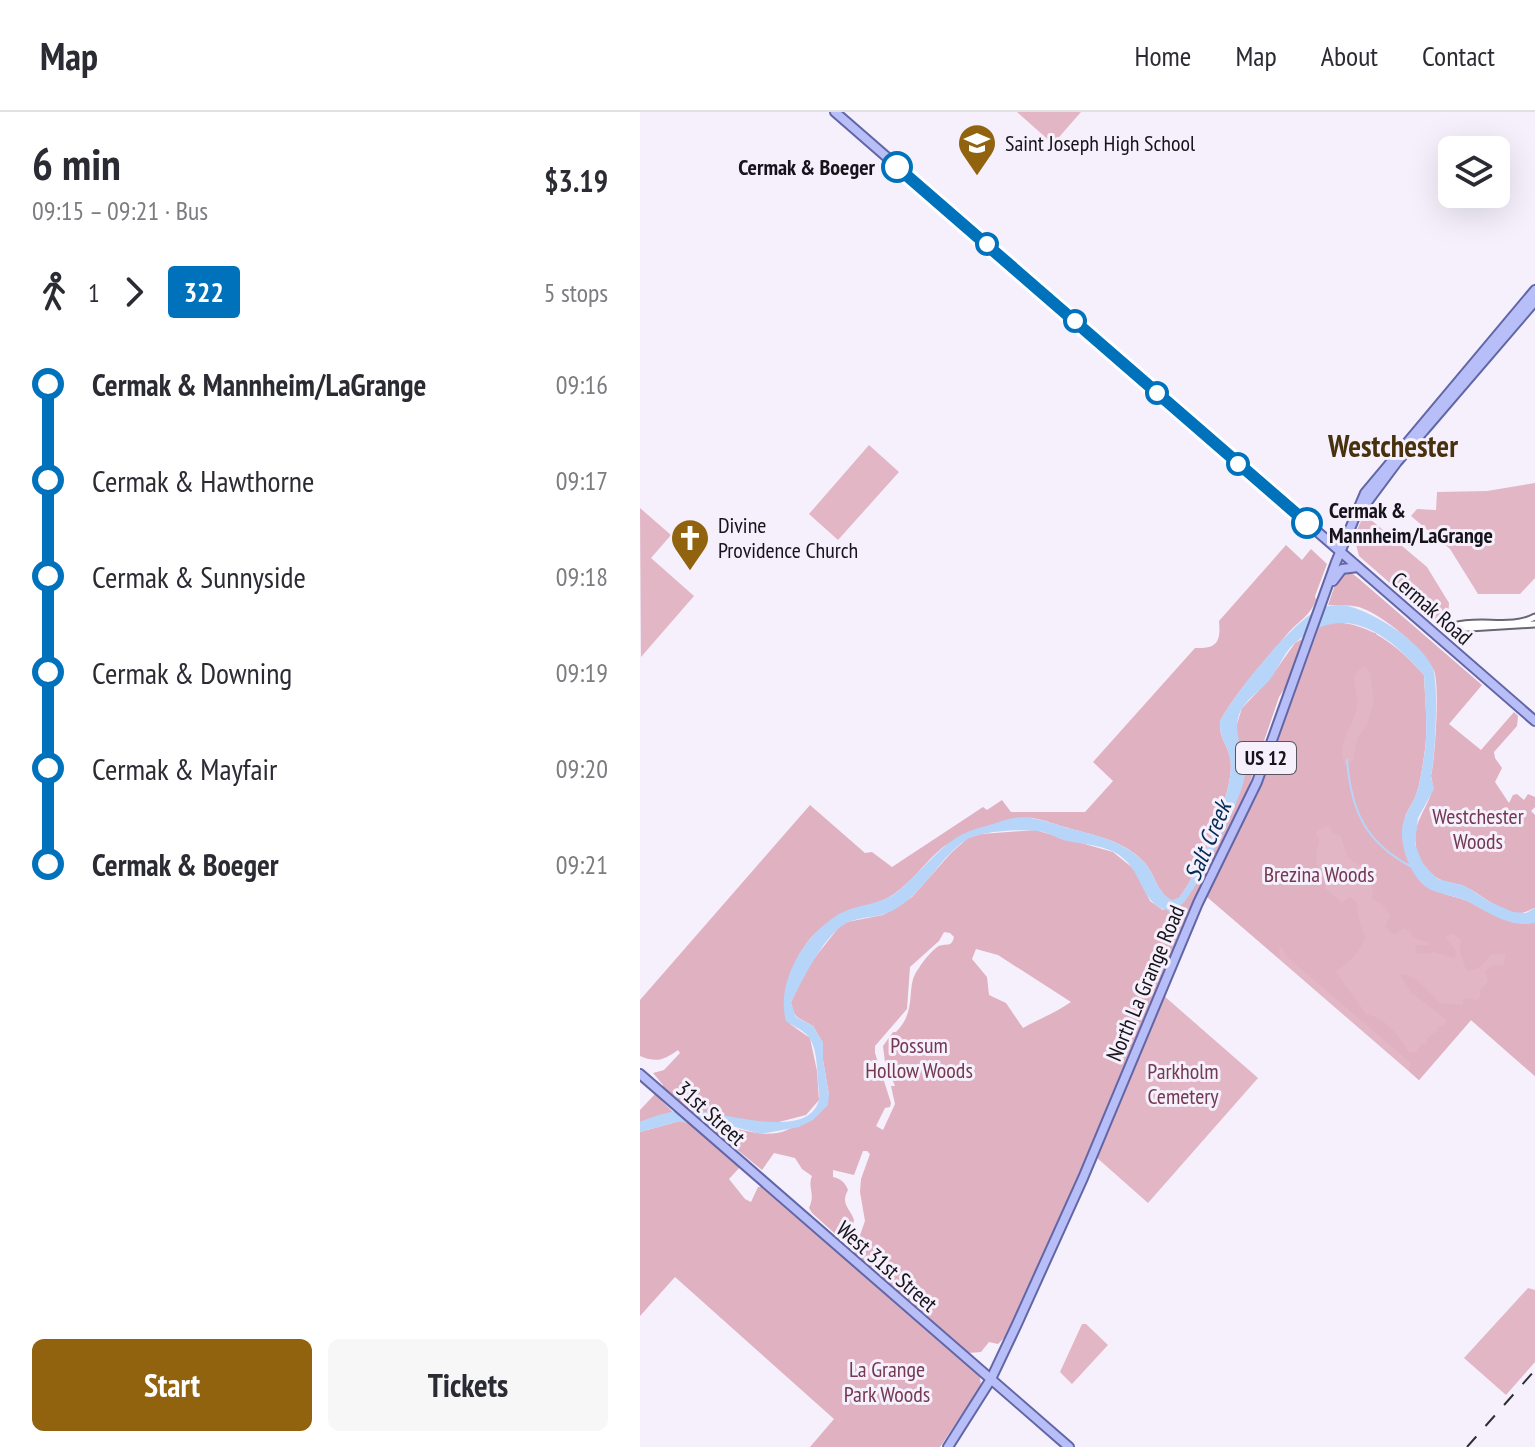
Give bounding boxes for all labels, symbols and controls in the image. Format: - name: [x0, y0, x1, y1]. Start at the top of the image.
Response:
- text: Map: [40, 31, 98, 80]
- text: Home: [1135, 37, 1191, 74]
- text: Map: [1235, 37, 1277, 74]
- text: About: [1321, 37, 1378, 74]
- text: Contact: [1422, 37, 1495, 74]
- school or university icon: Saint Joseph High School: [956, 122, 998, 177]
- place label: Saint Joseph High School: [1005, 129, 1196, 157]
- text: 6 min: [32, 135, 121, 192]
- map controls: [1438, 136, 1510, 208]
- button: layers: [1438, 136, 1510, 208]
- marker: Cermak & Boeger: [882, 152, 912, 182]
- place label: Cermak & Boeger: [738, 153, 876, 181]
- text: $3.19: [544, 161, 608, 200]
- text: 09:15 – 09:21 · Bus: [32, 194, 208, 227]
- unlabelled marker: [976, 233, 998, 255]
- icon: walk: [32, 270, 76, 314]
- icon: forward: [112, 270, 156, 314]
- text: 322: [184, 273, 224, 310]
- text: 1: [88, 276, 100, 309]
- text: 5 stops: [544, 276, 608, 309]
- unlabelled marker: [1064, 310, 1086, 332]
- text: Cermak & Mannheim/LaGrange: [92, 365, 426, 404]
- text: 09:16: [556, 368, 608, 401]
- unlabelled marker: [1146, 382, 1168, 404]
- district label: Westchester: [1327, 426, 1458, 465]
- unlabelled marker: [1227, 453, 1249, 475]
- text: Cermak & Hawthorne: [92, 461, 314, 500]
- text: 09:17: [556, 464, 608, 497]
- place label: Cermak & Mannheim/LaGrange: [1329, 496, 1493, 549]
- marker: Cermak & Mannheim/LaGrange: [1292, 508, 1322, 538]
- place label: Divine Providence Church: [718, 511, 858, 564]
- church icon: Divine Providence Church: [669, 517, 711, 572]
- text: Cermak & Sunnyside: [92, 557, 306, 596]
- text: 09:18: [556, 560, 608, 593]
- street label: Cermak Road: [1386, 565, 1478, 651]
- text: Cermak & Downing: [92, 653, 292, 692]
- text: 09:19: [556, 656, 608, 689]
- road number: US 12: [1236, 742, 1296, 774]
- text: Cermak & Mayfair: [92, 749, 277, 788]
- text: 09:20: [556, 752, 608, 785]
- water label: Salt Creek: [1177, 794, 1239, 885]
- park label: Westchester Woods: [1432, 802, 1524, 855]
- text: Cermak & Boeger: [92, 845, 279, 884]
- text: 09:21: [556, 848, 608, 881]
- park label: Brezina Woods: [1264, 860, 1374, 888]
- street label: North La Grange Road: [1100, 901, 1190, 1065]
- park label: Possum Hollow Woods: [865, 1031, 973, 1084]
- park label: Parkholm Cemetery: [1147, 1057, 1219, 1110]
- street label: 31st Street: [671, 1075, 751, 1151]
- street label: West 31st Street: [831, 1215, 943, 1317]
- button: Start: [32, 1339, 312, 1431]
- button: Tickets: [328, 1339, 608, 1431]
- park label: La Grange Park Woods: [844, 1355, 930, 1408]

